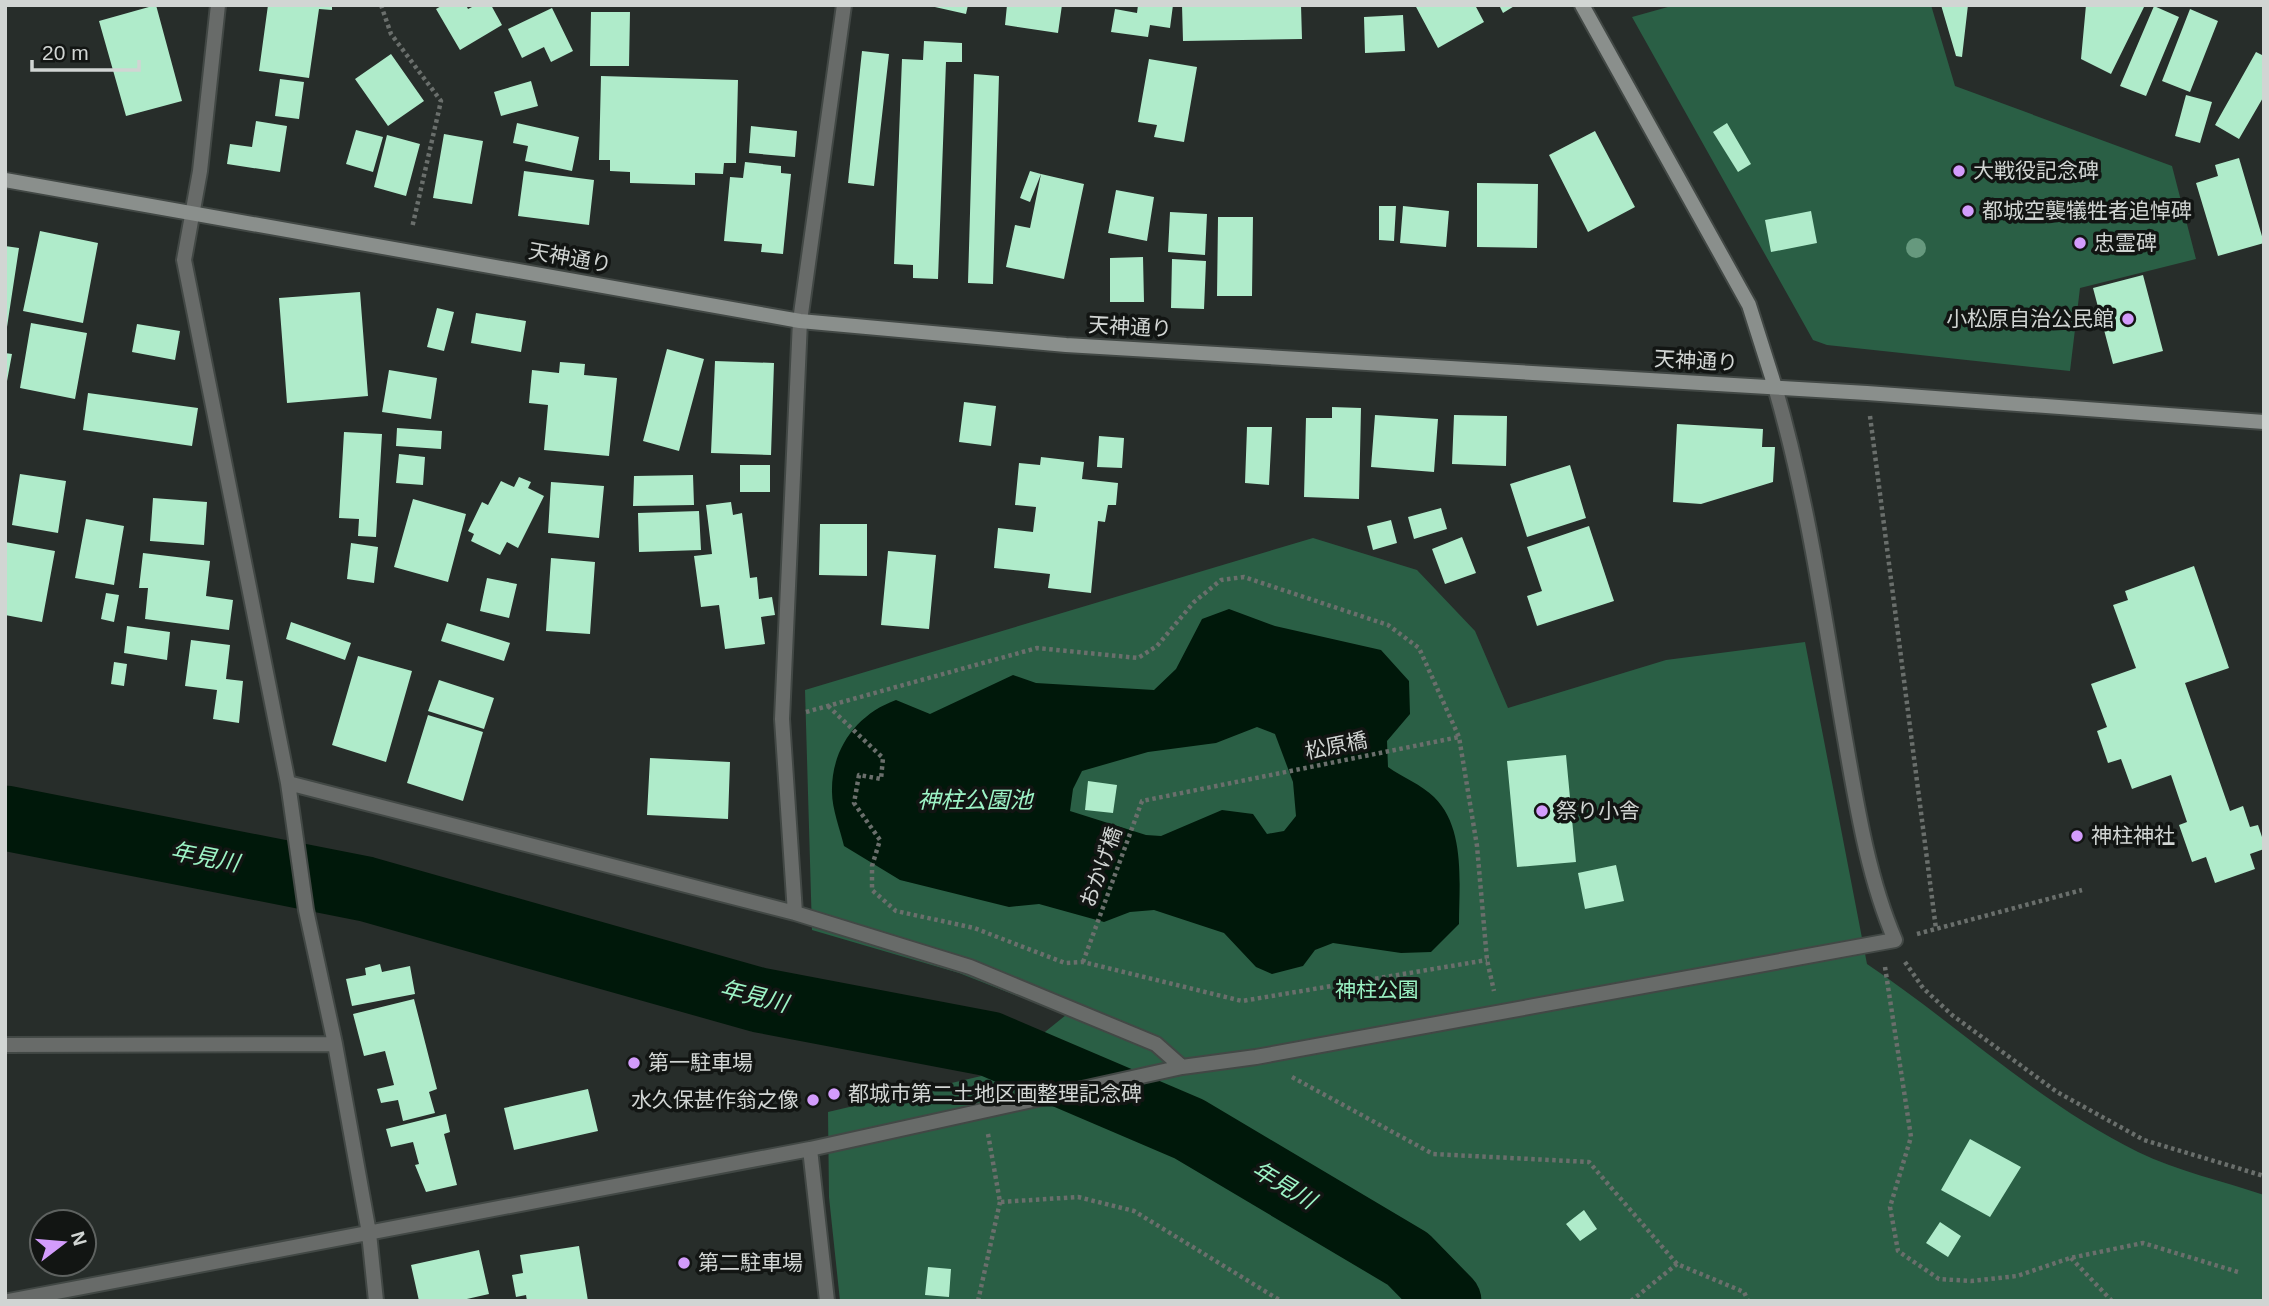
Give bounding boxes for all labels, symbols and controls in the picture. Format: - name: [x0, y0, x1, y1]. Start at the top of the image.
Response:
- scale bar: [32, 28, 138, 72]
- text: 20 m: [42, 41, 89, 64]
- place label: 大戦役記念碑: [1973, 159, 2099, 182]
- marker: 大戦役記念碑: [1951, 163, 1967, 179]
- place label: 都城空襲犠牲者追悼碑: [1982, 199, 2192, 222]
- marker: 都城空襲犠牲者追悼碑: [1960, 203, 1976, 219]
- place label: 忠霊碑: [2094, 231, 2157, 254]
- marker: 忠霊碑: [2072, 235, 2088, 251]
- street label: 天神通り: [527, 239, 613, 276]
- place label: 小松原自治公民館: [1946, 307, 2114, 330]
- marker: 小松原自治公民館: [2120, 311, 2136, 327]
- street label: 天神通り: [1087, 313, 1173, 340]
- street label: 天神通り: [1653, 347, 1739, 374]
- street label: 松原橋: [1303, 728, 1369, 763]
- water label: 神柱公園池: [918, 787, 1035, 813]
- place label: 祭り小舎: [1556, 799, 1640, 822]
- marker: 祭り小舎: [1534, 803, 1550, 819]
- street label: おかげ橋: [1075, 823, 1126, 910]
- place label: 神柱神社: [2091, 824, 2175, 847]
- marker: 神柱神社: [2069, 828, 2085, 844]
- water label: 年見川: [169, 838, 244, 877]
- water label: 年見川: [717, 975, 794, 1018]
- park label: 神柱公園: [1335, 978, 1419, 1001]
- place label: 第一駐車場: [648, 1051, 753, 1074]
- marker: 第一駐車場: [626, 1055, 642, 1071]
- place label: 都城市第二土地区画整理記念碑: [848, 1082, 1142, 1105]
- marker: 都城市第二土地区画整理記念碑: [826, 1086, 842, 1102]
- place label: 水久保甚作翁之像: [631, 1088, 799, 1111]
- marker: 水久保甚作翁之像: [805, 1092, 821, 1108]
- water label: 年見川: [1248, 1156, 1323, 1215]
- north arrow: [28, 1208, 98, 1278]
- text: N: [67, 1229, 91, 1248]
- place label: 第二駐車場: [698, 1251, 803, 1274]
- marker: 第二駐車場: [676, 1255, 692, 1271]

